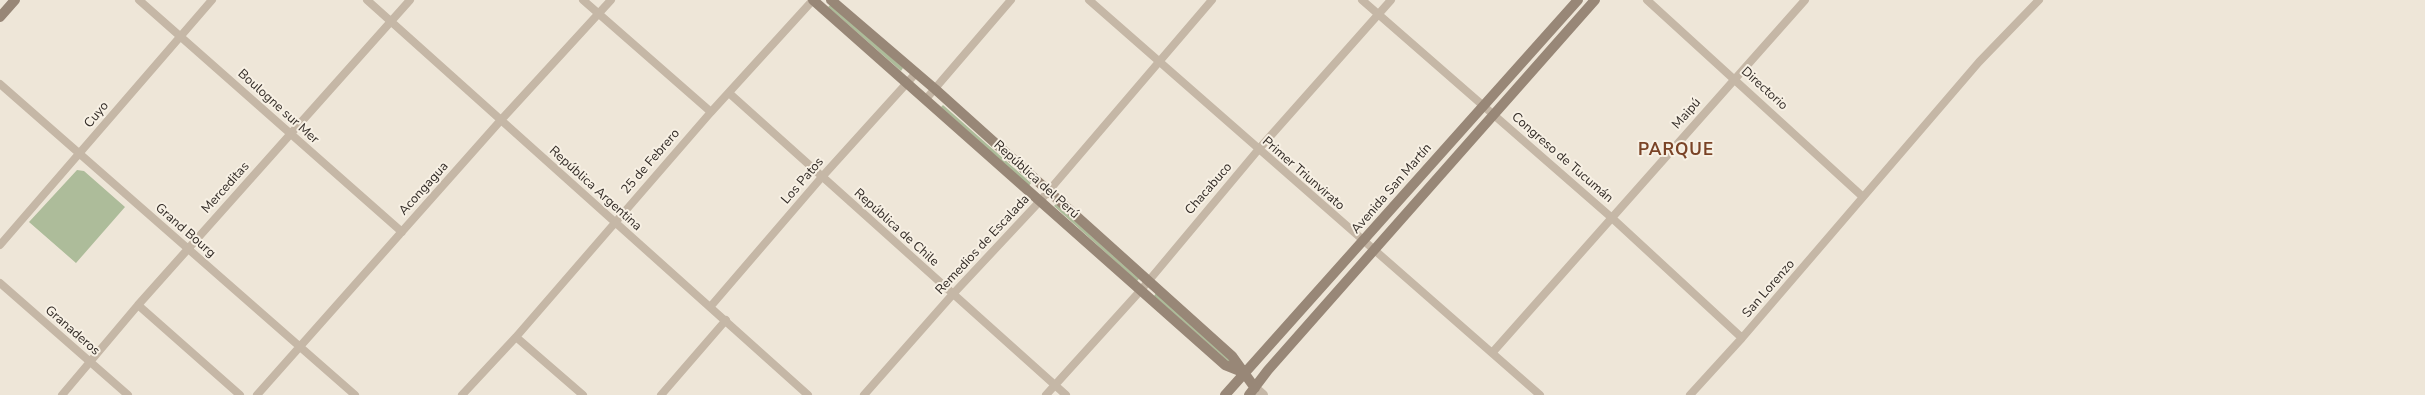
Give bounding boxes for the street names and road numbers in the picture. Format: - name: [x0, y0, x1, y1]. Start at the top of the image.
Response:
- street label: Directorio: [1738, 64, 1790, 114]
- street label: Boulogne sur Mer: [234, 66, 322, 148]
- street label: Maipú: [1669, 95, 1705, 133]
- street label: Cuyo: [81, 99, 113, 131]
- street label: Congreso de Tucumán: [1508, 110, 1616, 206]
- street label: 25 de Febrero: [618, 126, 684, 198]
- street label: Primer Triunvirato: [1259, 134, 1347, 214]
- street label: República del Perú: [990, 138, 1082, 222]
- street label: Avenida San Martín: [1349, 141, 1435, 237]
- street label: República Argentina: [546, 143, 644, 235]
- street label: Los Patos: [779, 155, 827, 207]
- street label: Merceditas: [199, 159, 253, 217]
- street label: Acongagua: [396, 159, 452, 219]
- street label: Chacabuco: [1182, 160, 1236, 218]
- street label: República de Chile: [850, 186, 942, 270]
- street label: Remedios de Escalada: [933, 192, 1033, 298]
- street label: Grand Bourg: [152, 201, 218, 261]
- street label: San Lorenzo: [1740, 257, 1798, 321]
- street label: Granaderos: [41, 303, 103, 359]

